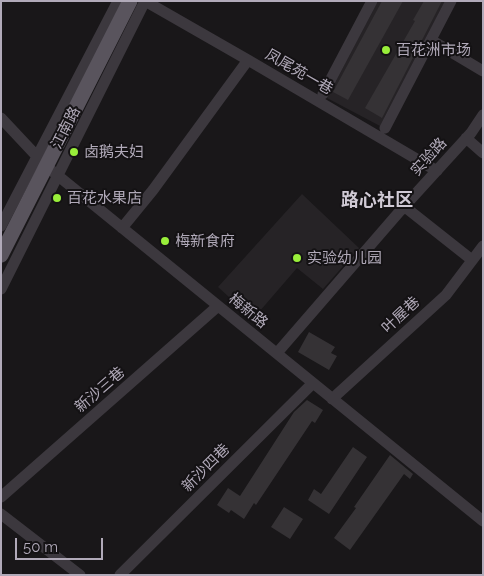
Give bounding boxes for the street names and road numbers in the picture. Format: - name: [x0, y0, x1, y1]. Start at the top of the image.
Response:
- street label: 凤尾苑一巷: [262, 45, 336, 99]
- street label: 江南路: [48, 104, 84, 152]
- street label: 实验路: [407, 134, 451, 180]
- street label: 梅新路: [225, 290, 271, 332]
- street label: 叶屋巷: [378, 293, 424, 337]
- street label: 新沙三巷: [71, 364, 129, 416]
- street label: 新沙四巷: [178, 440, 234, 496]

